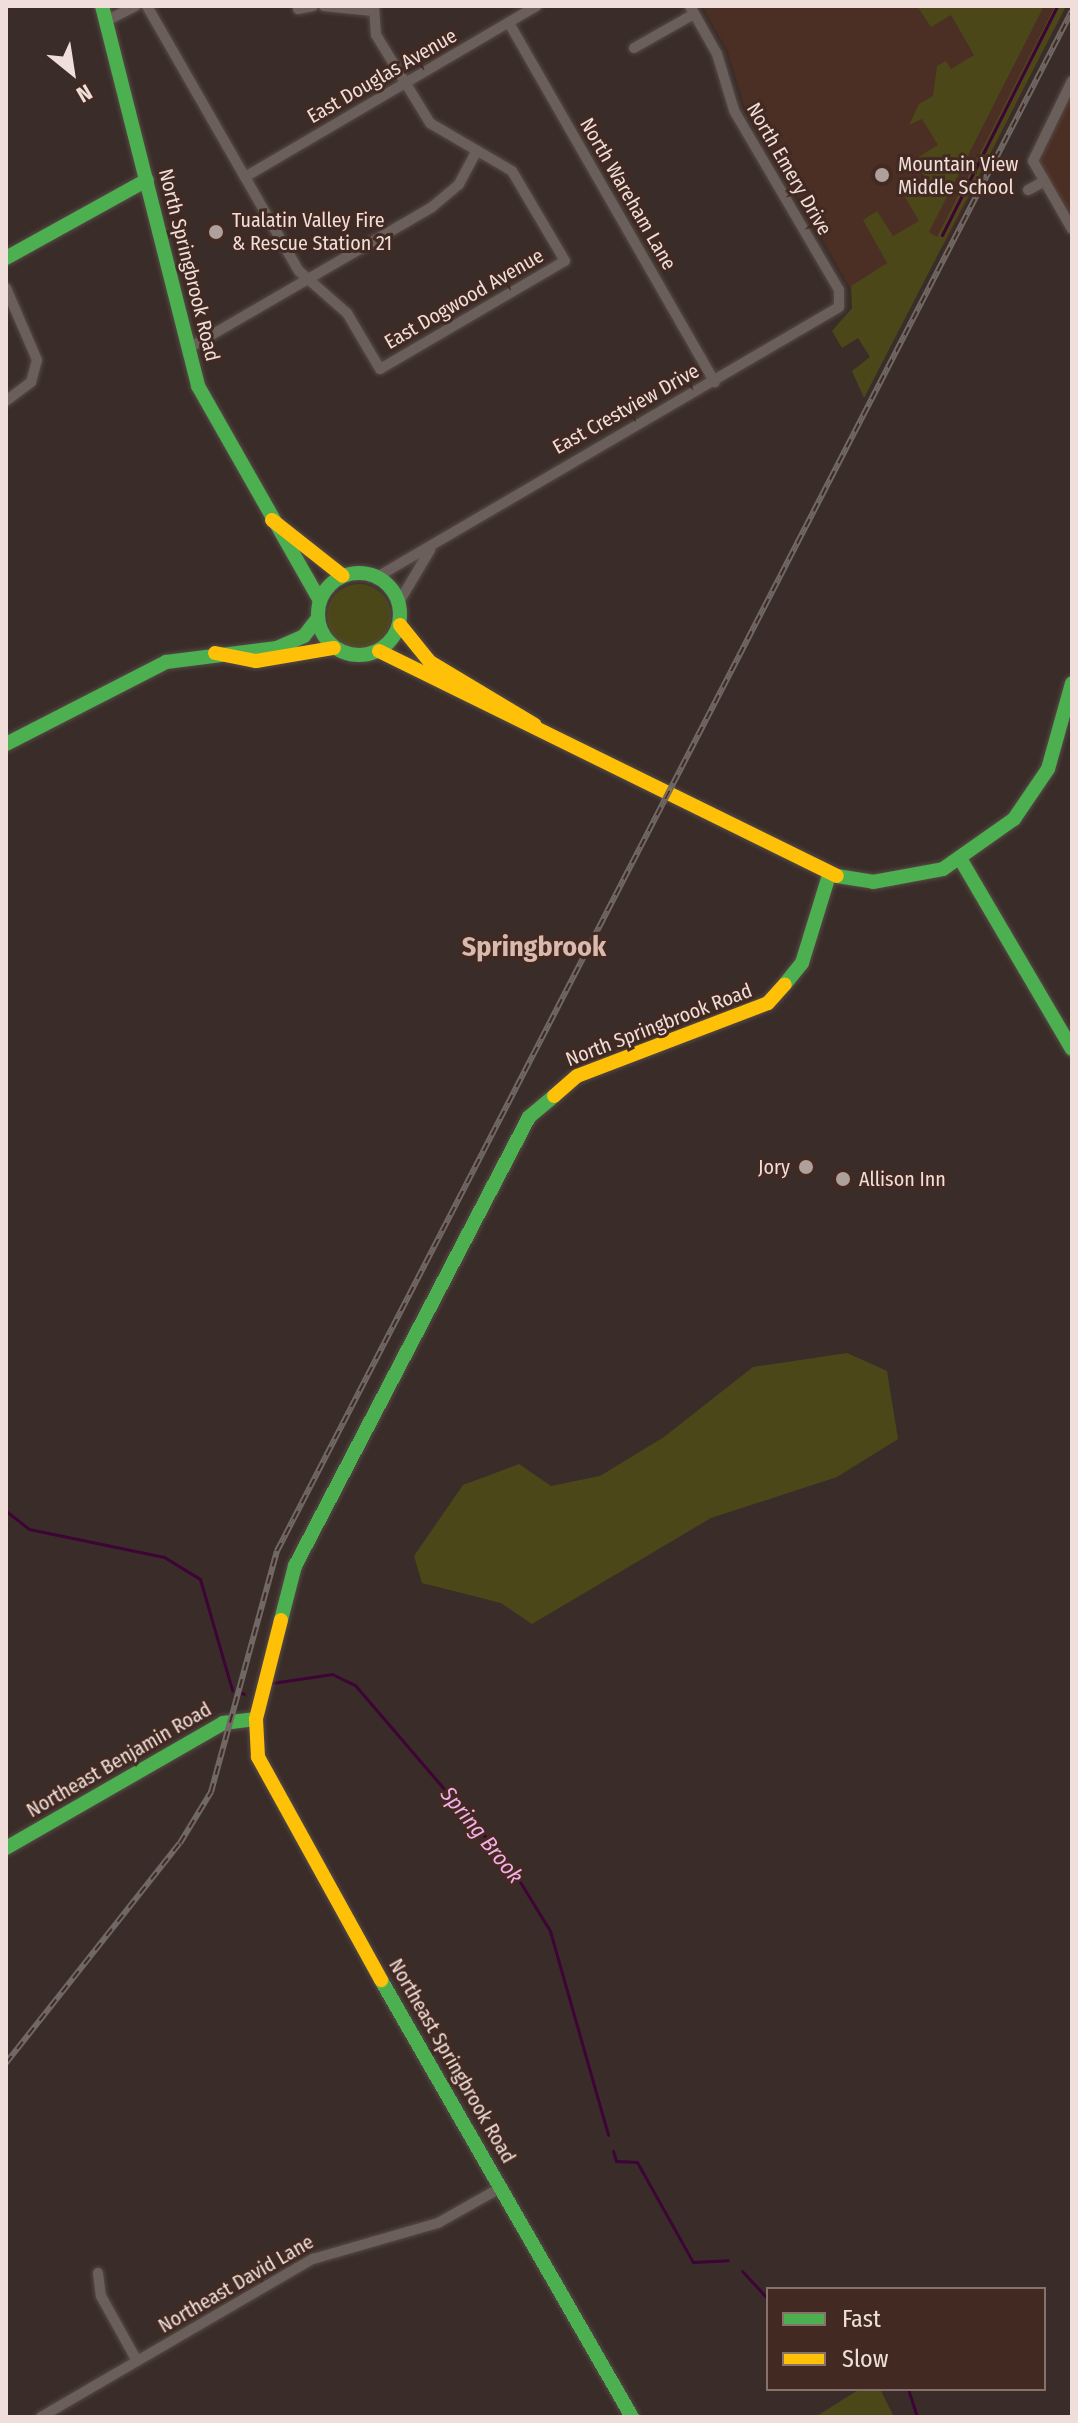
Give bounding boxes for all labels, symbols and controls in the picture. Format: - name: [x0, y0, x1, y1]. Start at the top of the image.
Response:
- street label: East Douglas Avenue: [303, 23, 461, 129]
- north arrow: [32, 32, 112, 112]
- text: N: [72, 78, 97, 108]
- street label: North Emery Drive: [741, 99, 837, 239]
- street label: North Wareham Lane: [575, 114, 681, 274]
- place label: Mountain View Middle School: [898, 152, 1018, 199]
- street label: North Springbrook Road: [153, 166, 225, 364]
- marker: Mountain View Middle School: [873, 166, 891, 184]
- place label: Tualatin Valley Fire & Rescue Station 21: [232, 208, 392, 255]
- marker: Tualatin Valley Fire & Rescue Station 21: [207, 223, 225, 241]
- street label: East Dogwood Avenue: [380, 244, 548, 354]
- street label: East Crestview Drive: [549, 359, 703, 459]
- district label: Springbrook: [462, 930, 606, 964]
- street label: North Springbrook Road: [562, 978, 756, 1072]
- place label: Jory: [758, 1155, 790, 1179]
- marker: Jory: [797, 1158, 815, 1176]
- place label: Allison Inn: [859, 1167, 946, 1191]
- marker: Allison Inn: [834, 1170, 852, 1188]
- street label: Northeast Benjamin Road: [22, 1697, 216, 1823]
- water label: Spring Brook: [435, 1781, 529, 1889]
- street label: Northeast Springbrook Road: [384, 1955, 520, 2167]
- street label: Northeast David Lane: [154, 2230, 318, 2338]
- legend: [766, 2287, 1046, 2391]
- text: Fast: [842, 2305, 881, 2333]
- text: Slow: [842, 2345, 888, 2373]

